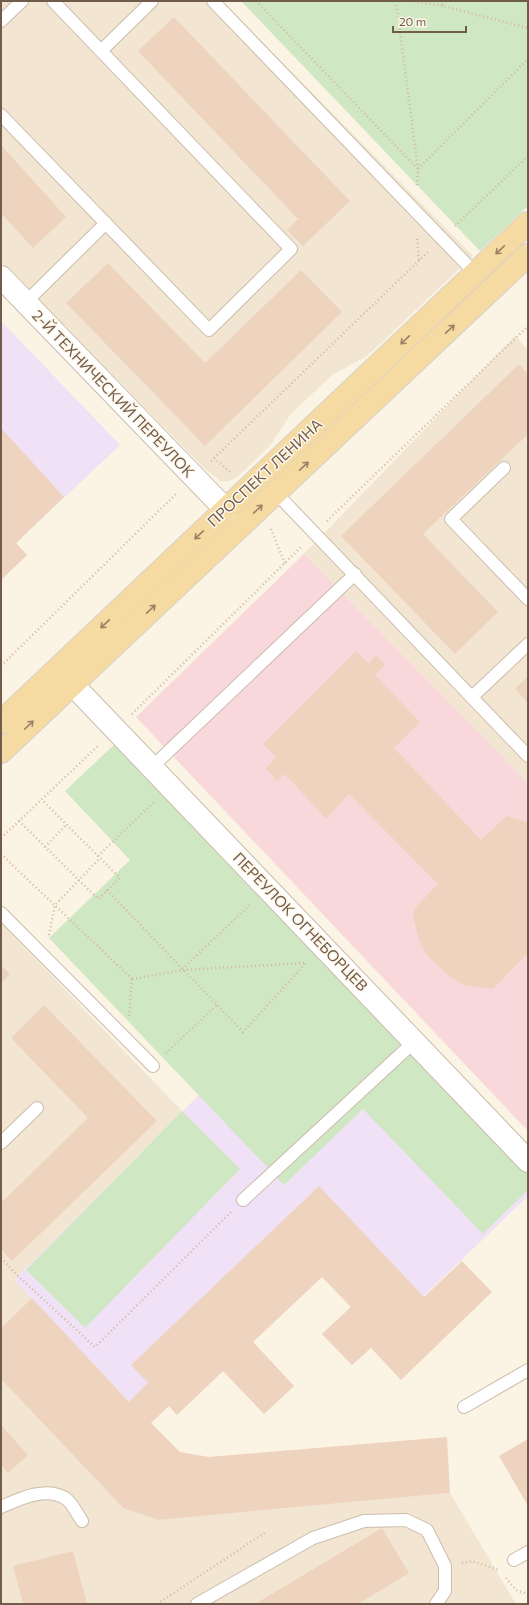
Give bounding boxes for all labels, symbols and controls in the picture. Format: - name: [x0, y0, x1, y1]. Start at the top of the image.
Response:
- scale bar: [393, 8, 466, 34]
- text: 20 m: [399, 14, 426, 28]
- one-way arrow: [495, 245, 505, 255]
- street label: 2-Й ТЕХНИЧЕСКИЙ ПЕРЕУЛОК: [29, 306, 199, 481]
- one-way arrow: [444, 325, 454, 334]
- one-way arrow: [400, 335, 411, 344]
- street label: ПРОСПЕКТ ЛЕНИНА: [203, 414, 325, 530]
- one-way arrow: [299, 461, 309, 471]
- one-way arrow: [253, 504, 263, 514]
- one-way arrow: [194, 530, 204, 540]
- one-way arrow: [146, 605, 157, 614]
- one-way arrow: [100, 619, 110, 629]
- one-way arrow: [24, 720, 34, 730]
- street label: ПЕРЕУЛОК ОГНЕБОРЦЕВ: [230, 848, 372, 995]

